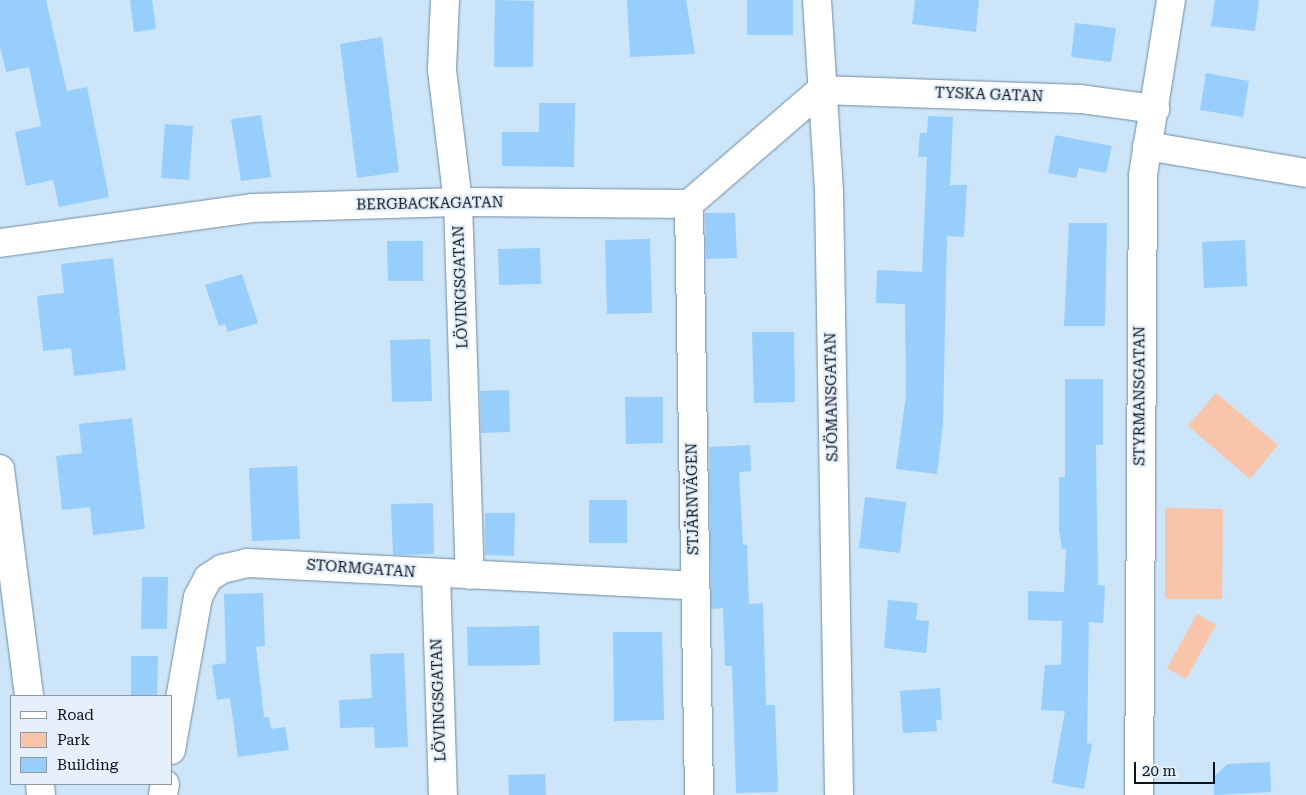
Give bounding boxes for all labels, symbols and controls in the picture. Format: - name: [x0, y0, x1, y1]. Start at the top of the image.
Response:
- street label: TYSKA GATAN: [934, 84, 1044, 106]
- street label: BERGBACKAGATAN: [356, 194, 504, 214]
- street label: LÖVINGSGATAN: [450, 225, 472, 349]
- street label: STYRMANSGATAN: [1131, 326, 1149, 466]
- street label: SJÖMANSGATAN: [822, 332, 842, 462]
- street label: STJÄRNVÄGEN: [683, 443, 703, 555]
- street label: STORMGATAN: [306, 556, 416, 582]
- street label: LÖVINGSGATAN: [428, 638, 450, 762]
- legend: [10, 695, 172, 785]
- text: Road: [57, 706, 94, 724]
- text: Park: [57, 731, 90, 749]
- scale bar: [1136, 752, 1217, 784]
- text: Building: [57, 756, 118, 774]
- text: 20 m: [1142, 762, 1176, 780]

